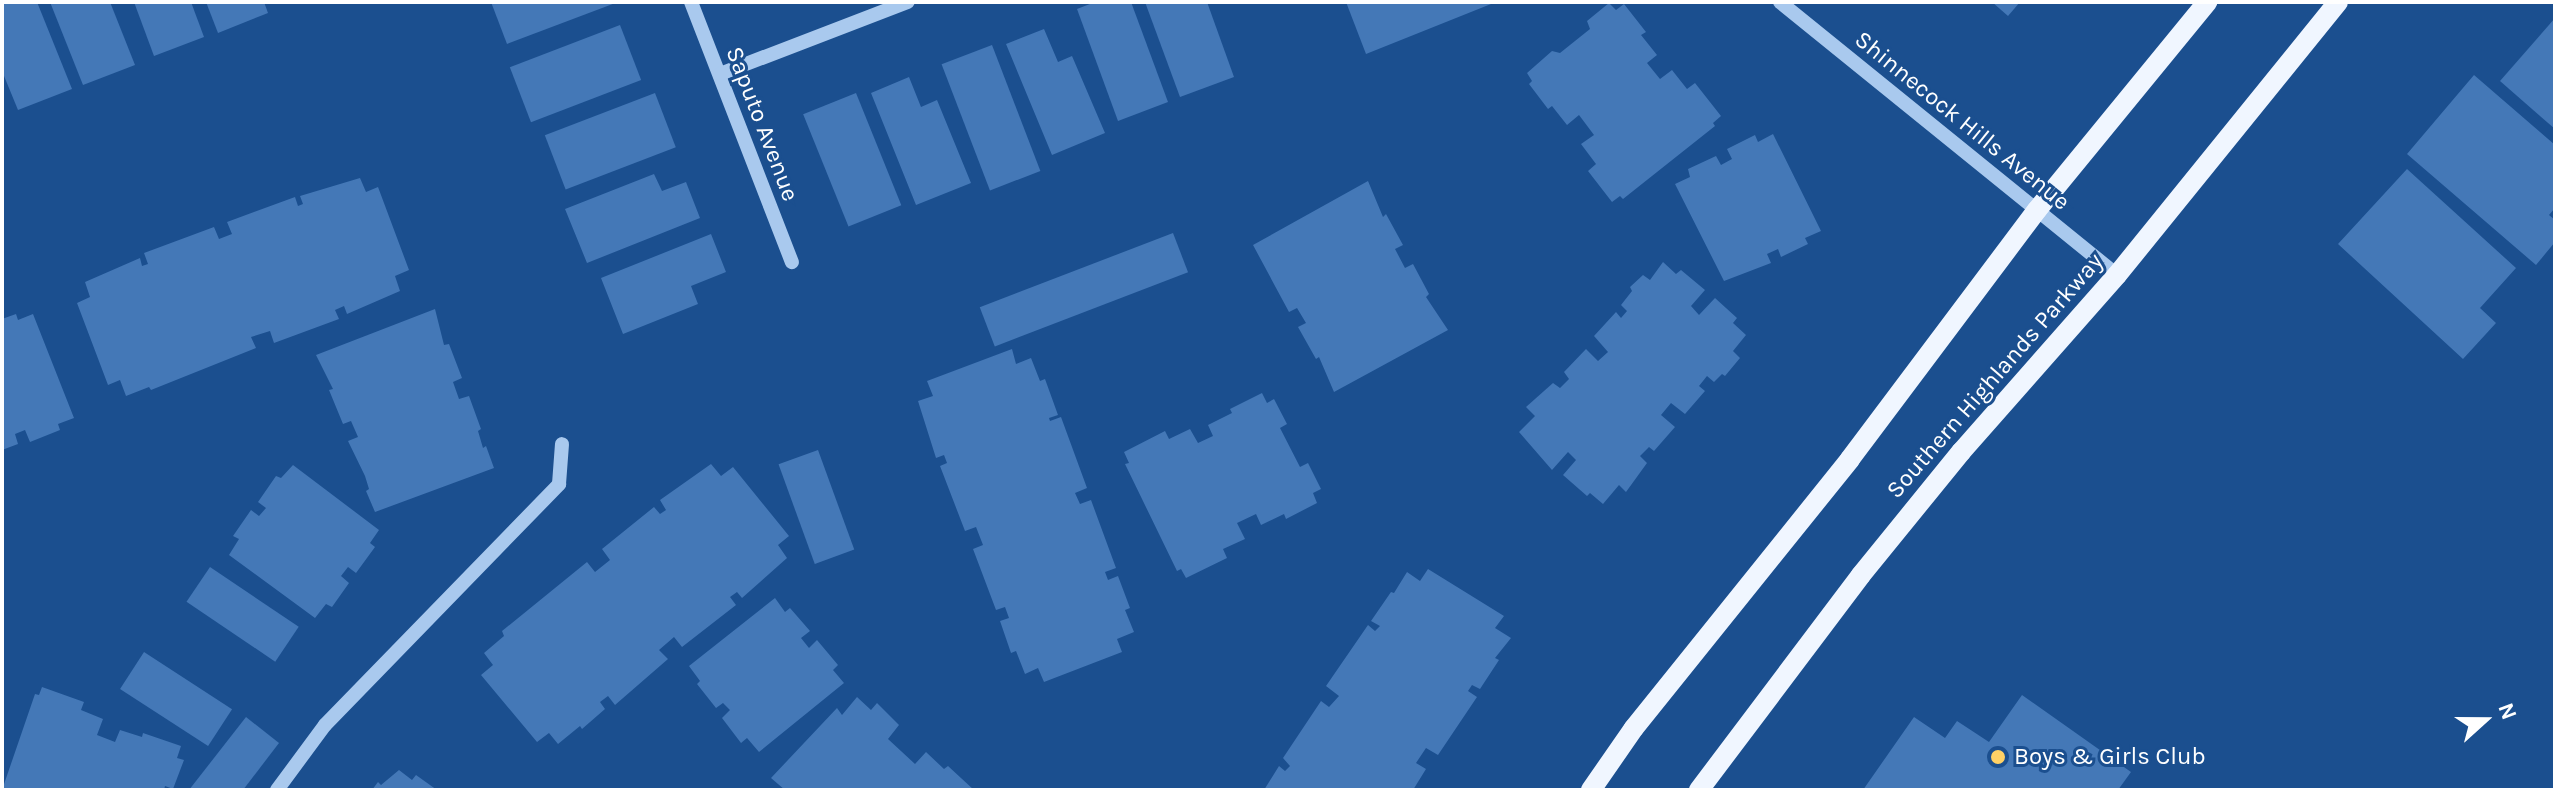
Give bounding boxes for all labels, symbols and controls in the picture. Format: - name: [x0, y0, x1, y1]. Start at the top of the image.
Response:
- street label: Shinnecock Hills Avenue: [1849, 25, 2075, 217]
- street label: Saputo Avenue: [719, 43, 805, 205]
- street label: Southern Highlands Parkway: [1881, 248, 2109, 504]
- north arrow: [2445, 680, 2525, 760]
- text: N: [2492, 699, 2522, 723]
- place label: Boys & Girls Club: [2014, 743, 2206, 771]
- marker: Boys & Girls Club: [1989, 748, 2007, 766]

